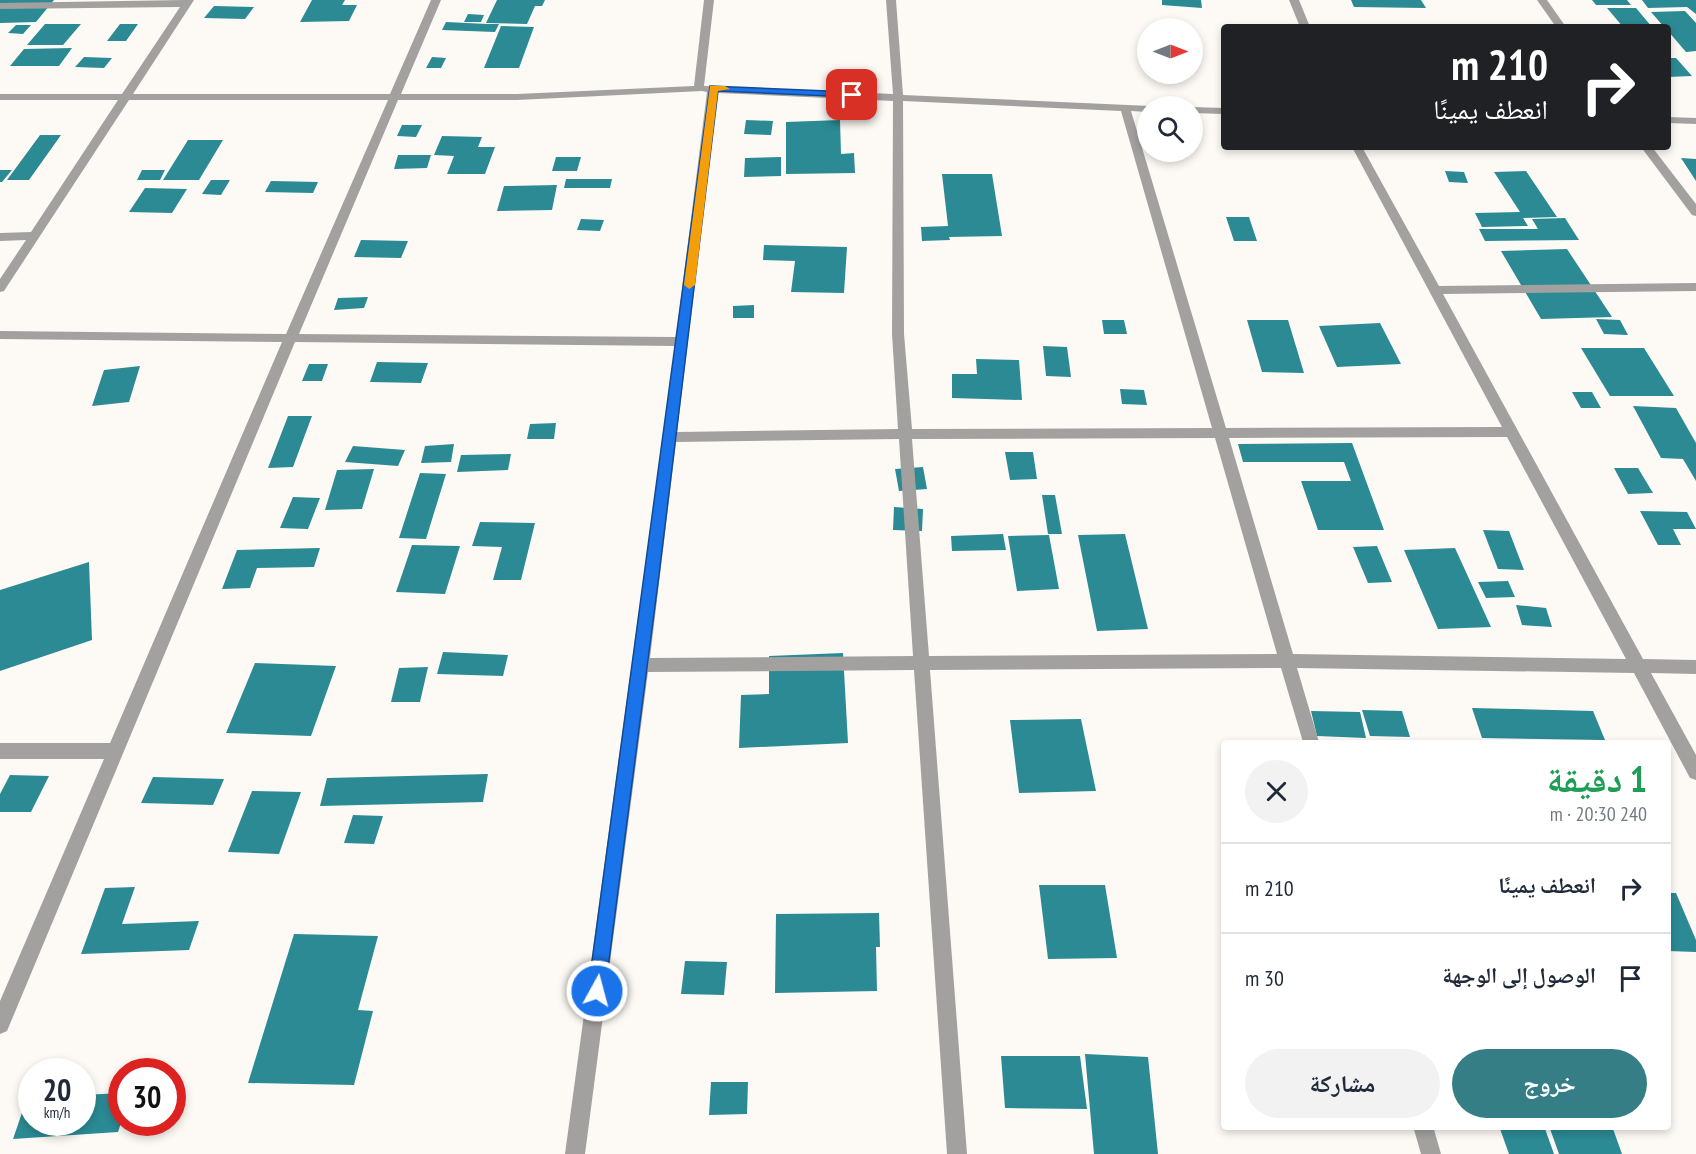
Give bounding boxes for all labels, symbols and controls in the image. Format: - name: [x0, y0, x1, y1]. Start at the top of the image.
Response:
- north arrow: [1137, 18, 1203, 84]
- map controls: [1137, 18, 1203, 162]
- text: 210 m: [1451, 37, 1548, 92]
- icon: right: [1569, 48, 1647, 126]
- pin: [826, 69, 877, 120]
- icon: arrive: [835, 78, 868, 111]
- text: انعطف يمينًا: [1433, 92, 1548, 126]
- button: search: [1137, 96, 1203, 162]
- text: 1 دقيقة: [1547, 755, 1647, 802]
- button: close: [1245, 760, 1308, 823]
- text: 240 m · 20:30: [1550, 801, 1647, 827]
- text: انعطف يمينًا: [1498, 871, 1596, 899]
- icon: right: [1614, 872, 1647, 905]
- text: 210 m: [1245, 874, 1294, 902]
- position arrow: [565, 959, 629, 1023]
- text: الوصول إلى الوجهة: [1442, 961, 1596, 989]
- icon: arrive: [1614, 962, 1647, 995]
- text: 30 m: [1245, 964, 1284, 992]
- button: مشاركة: [1245, 1049, 1440, 1118]
- button: خروج: [1452, 1049, 1647, 1118]
- speed limit sign: 30: [108, 1058, 186, 1136]
- text: 20: [43, 1070, 71, 1109]
- text: km/h: [44, 1103, 70, 1122]

